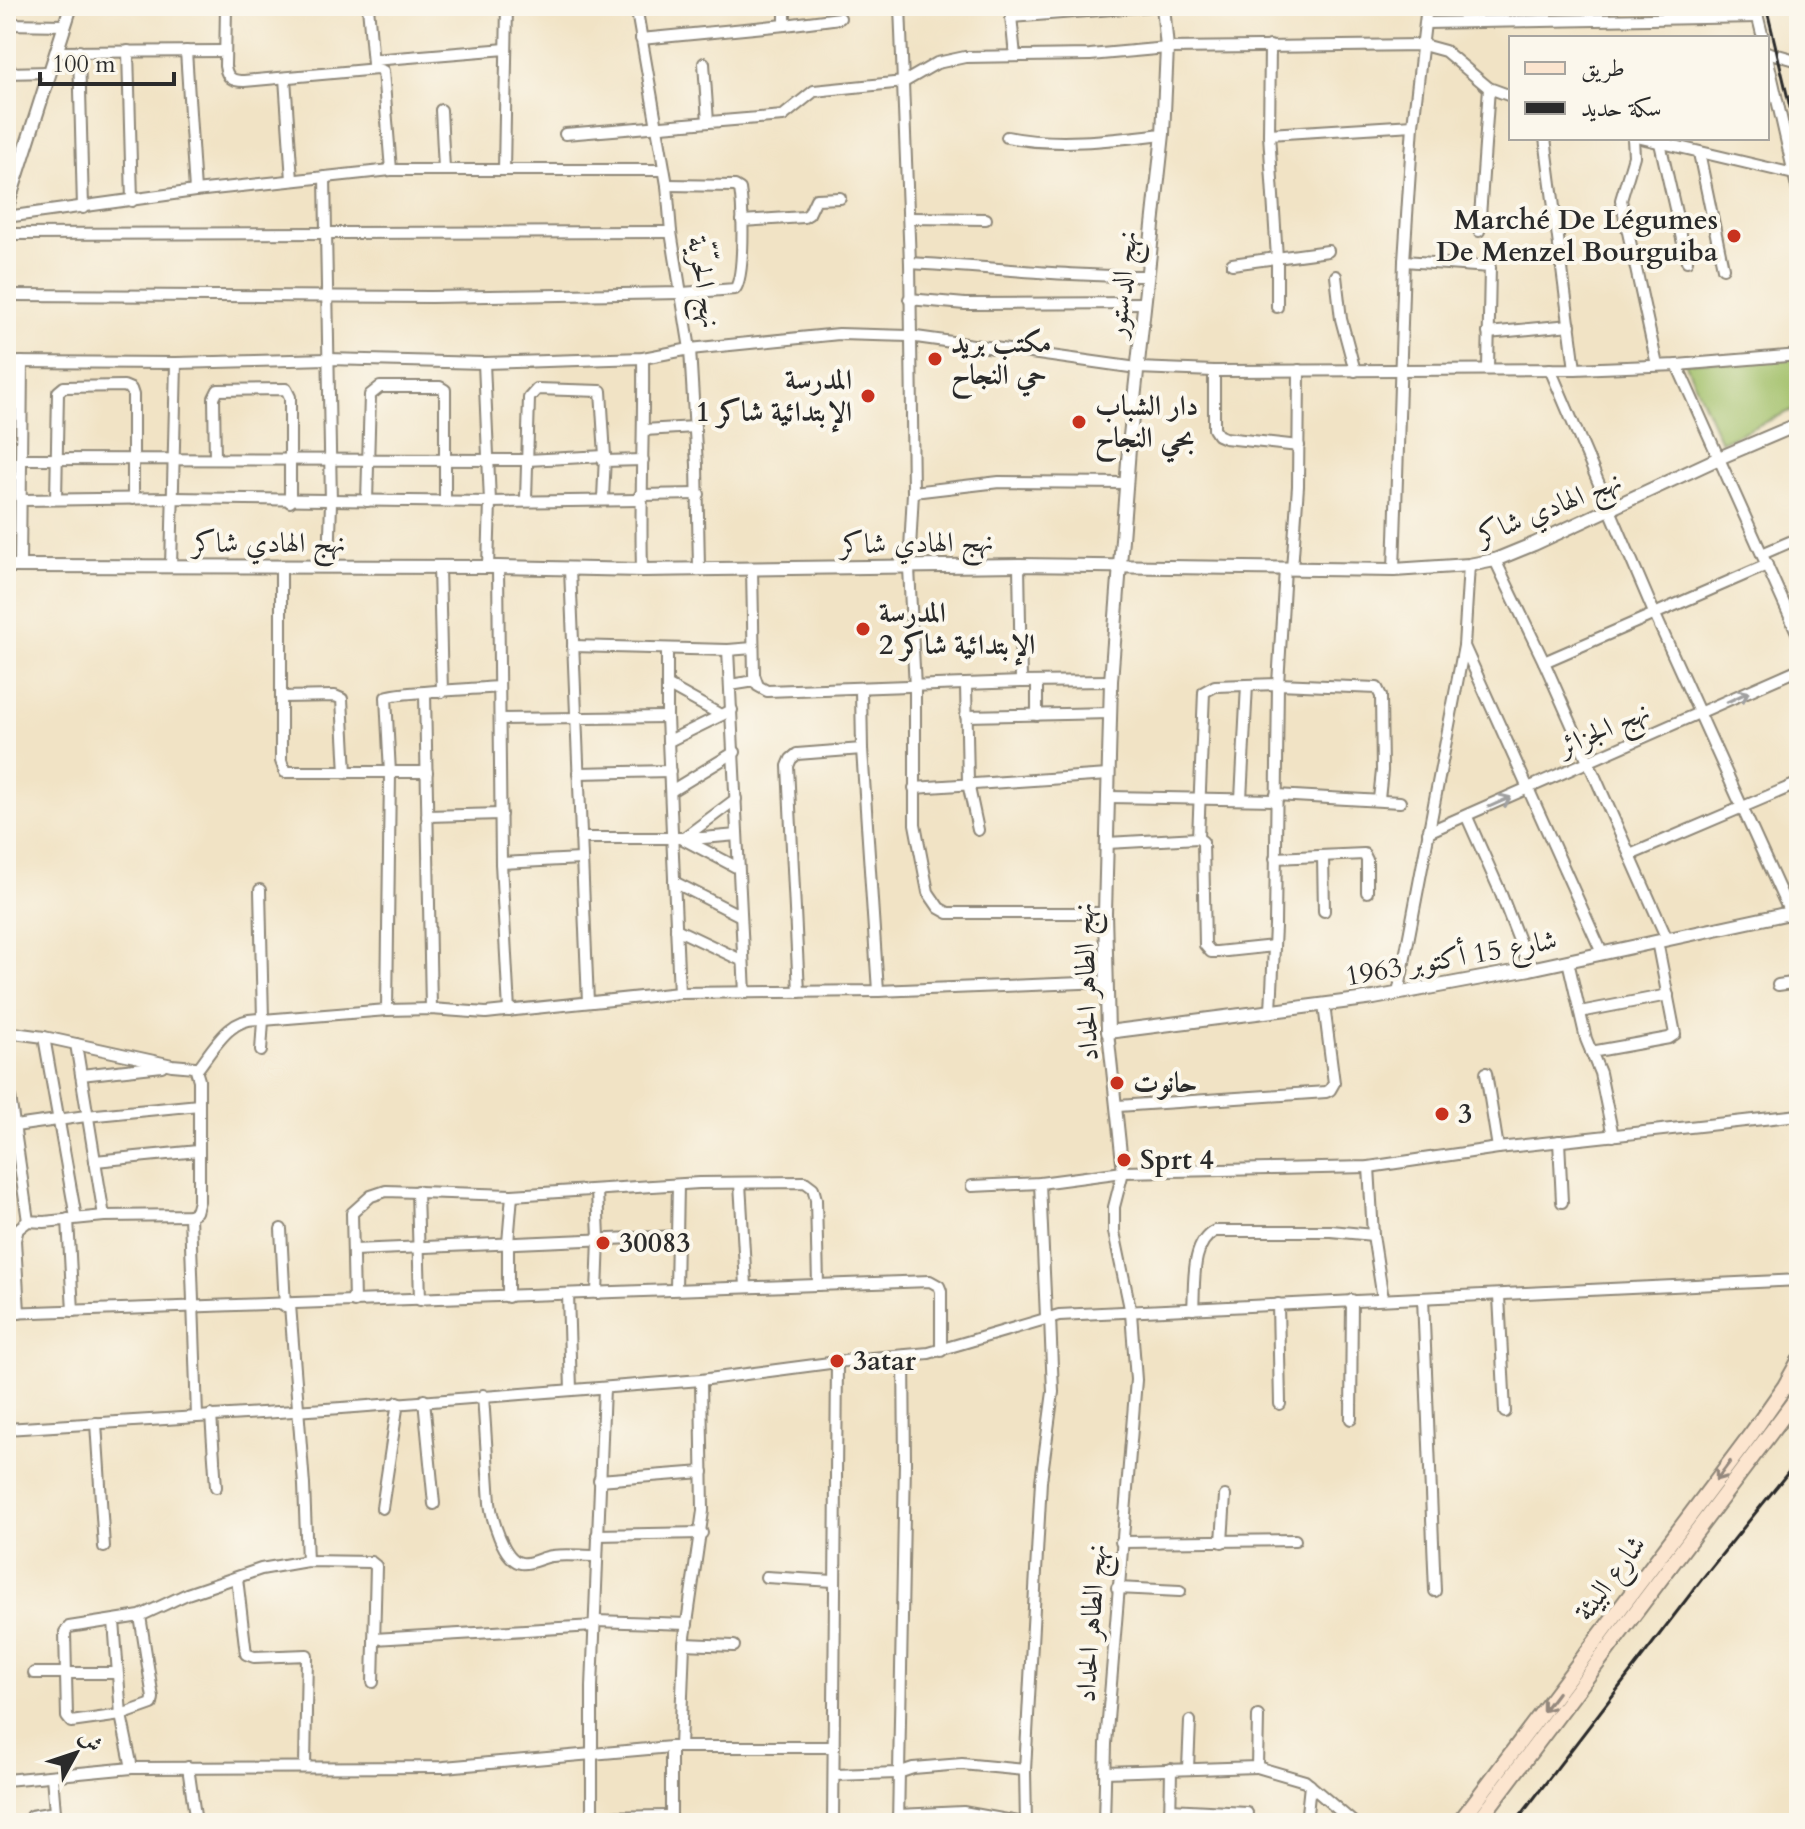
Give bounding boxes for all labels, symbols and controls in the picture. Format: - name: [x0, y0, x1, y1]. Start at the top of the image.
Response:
- scale bar: [40, 36, 174, 86]
- legend: [1509, 36, 1769, 140]
- text: 100 m: [52, 48, 116, 81]
- text: طريق: [1581, 52, 1625, 85]
- text: سكة حديد: [1581, 92, 1662, 125]
- place label: Marché De Légumes De Menzel Bourguiba: [1436, 201, 1718, 271]
- marker: Marché De Légumes De Menzel Bourguiba: [1725, 227, 1743, 245]
- street label: نهج الدستور: [1097, 229, 1151, 343]
- street label: نهج الحرّيّة: [673, 233, 731, 332]
- place label: مكتب بريد حي النجاح: [951, 324, 1051, 400]
- marker: مكتب بريد حي النجاح: [926, 350, 944, 368]
- place label: المدرسة الإبتدائية شاكر 1: [696, 361, 852, 433]
- marker: المدرسة الإبتدائية شاكر 1: [859, 387, 877, 405]
- place label: دار الشباب بحي النجاح: [1095, 387, 1198, 463]
- marker: دار الشباب بحي النجاح: [1070, 413, 1088, 431]
- street label: نهج الهادي شاكر: [1468, 462, 1629, 560]
- street label: نهج الهادي شاكر: [837, 523, 994, 568]
- street label: نهج الهادي شاكر: [189, 524, 346, 567]
- place label: المدرسة الإبتدائية شاكر 2: [879, 594, 1035, 666]
- marker: المدرسة الإبتدائية شاكر 2: [854, 620, 872, 638]
- one-way arrow: [1725, 689, 1749, 704]
- street label: نهج الجزائر: [1550, 692, 1658, 772]
- one-way arrow: [1487, 794, 1512, 809]
- street label: نهج الطاهر الحداد: [1064, 902, 1113, 1062]
- street label: شارع 15 أكتوبر 1963: [1342, 920, 1561, 999]
- place label: حانوت: [1133, 1064, 1197, 1102]
- marker: حانوت: [1108, 1074, 1126, 1092]
- place label: 3: [1458, 1095, 1472, 1133]
- marker: 3: [1433, 1105, 1451, 1123]
- place label: Sprt 4: [1140, 1141, 1214, 1179]
- marker: Sprt 4: [1115, 1151, 1133, 1169]
- place label: 30083: [619, 1224, 691, 1262]
- marker: 30083: [594, 1234, 612, 1252]
- place label: 3atar: [853, 1342, 917, 1380]
- marker: 3atar: [828, 1352, 846, 1370]
- one-way arrow: [1714, 1460, 1731, 1481]
- street label: شارع البيئة: [1565, 1527, 1658, 1631]
- street label: نهج الطاهر الحداد: [1067, 1543, 1120, 1704]
- one-way arrow: [1542, 1690, 1558, 1712]
- north arrow: [36, 1713, 116, 1793]
- text: ش: [72, 1723, 109, 1759]

